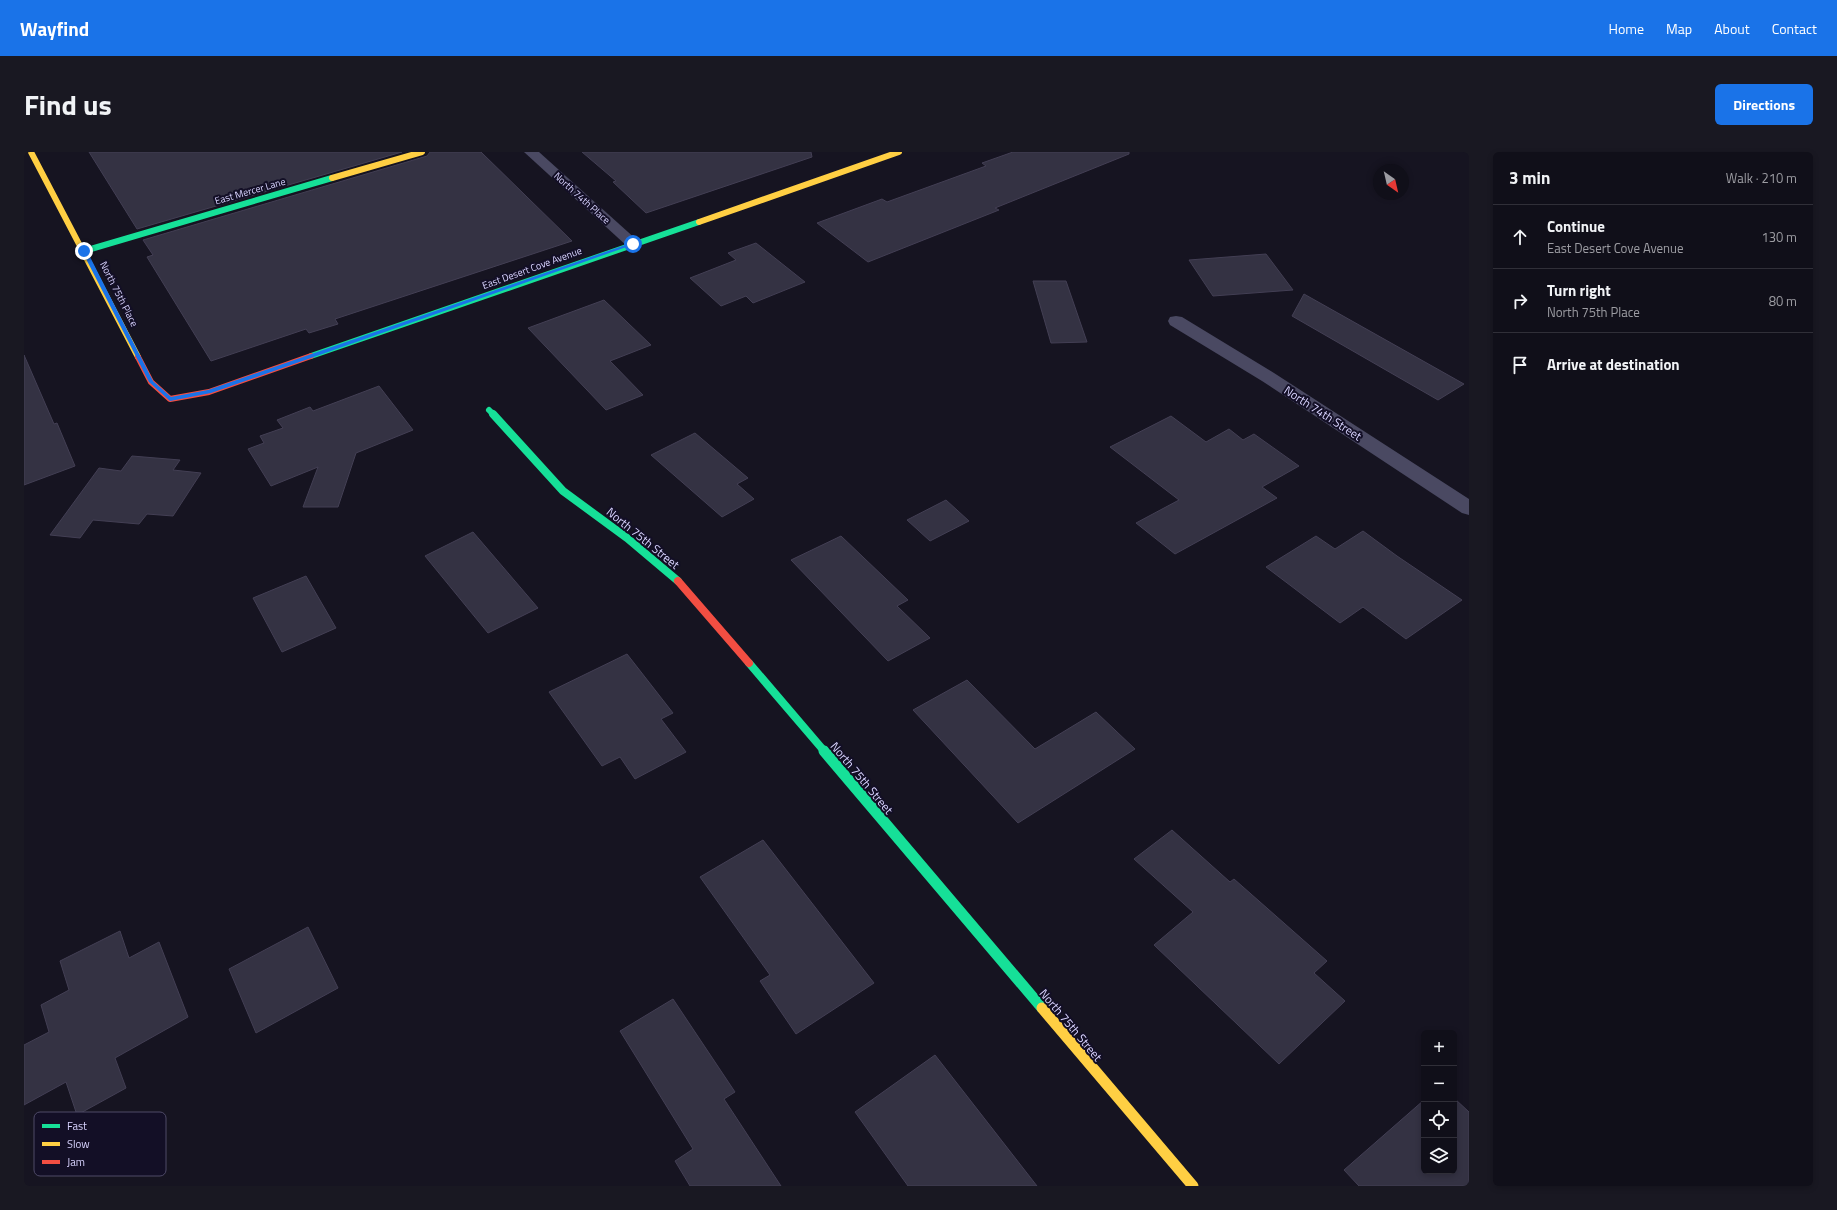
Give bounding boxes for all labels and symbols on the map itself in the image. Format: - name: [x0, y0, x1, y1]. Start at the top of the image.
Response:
- north arrow: [1373, 164, 1409, 200]
- street label: North 74th Place: [550, 169, 614, 227]
- street label: East Mercer Lane: [213, 174, 287, 208]
- route start: [624, 235, 642, 253]
- route end: [75, 242, 93, 260]
- street label: East Desert Cove Avenue: [480, 243, 584, 293]
- street label: North 75th Place: [96, 259, 142, 329]
- street label: North 74th Street: [1280, 381, 1366, 446]
- street label: North 75th Street: [602, 502, 684, 574]
- street label: North 75th Street: [826, 738, 899, 819]
- street label: North 75th Street: [1035, 985, 1108, 1066]
- legend: [34, 1112, 166, 1176]
- text: Fast: [67, 1118, 87, 1134]
- text: Slow: [67, 1136, 90, 1152]
- text: Jam: [67, 1154, 85, 1170]

